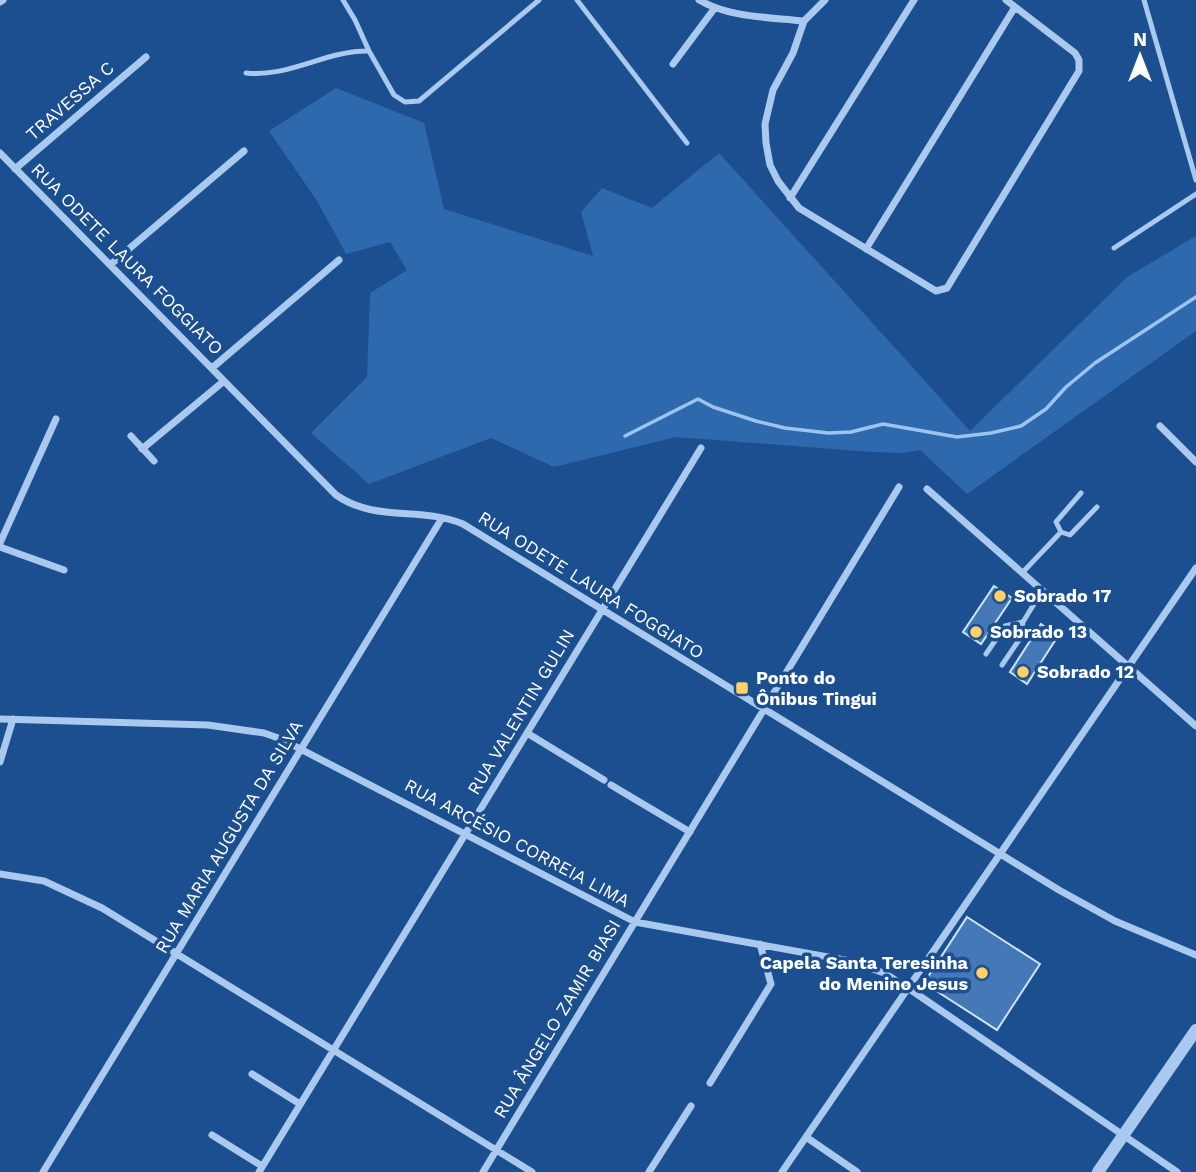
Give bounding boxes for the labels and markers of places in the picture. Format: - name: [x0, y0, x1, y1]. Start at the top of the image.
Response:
- place label: Sobrado 17: [1014, 585, 1112, 606]
- marker: Sobrado 17: [992, 588, 1008, 604]
- place label: Sobrado 13: [990, 621, 1087, 642]
- marker: Sobrado 13: [968, 624, 984, 640]
- place label: Sobrado 12: [1037, 661, 1134, 682]
- marker: Sobrado 12: [1015, 664, 1031, 680]
- place label: Ponto do Ônibus Tingui: [756, 667, 877, 709]
- marker: Ponto do Ônibus Tingui: [734, 680, 750, 696]
- place label: Capela Santa Teresinha do Menino Jesus: [760, 952, 969, 994]
- marker: Capela Santa Teresinha do Menino Jesus: [974, 965, 990, 981]

